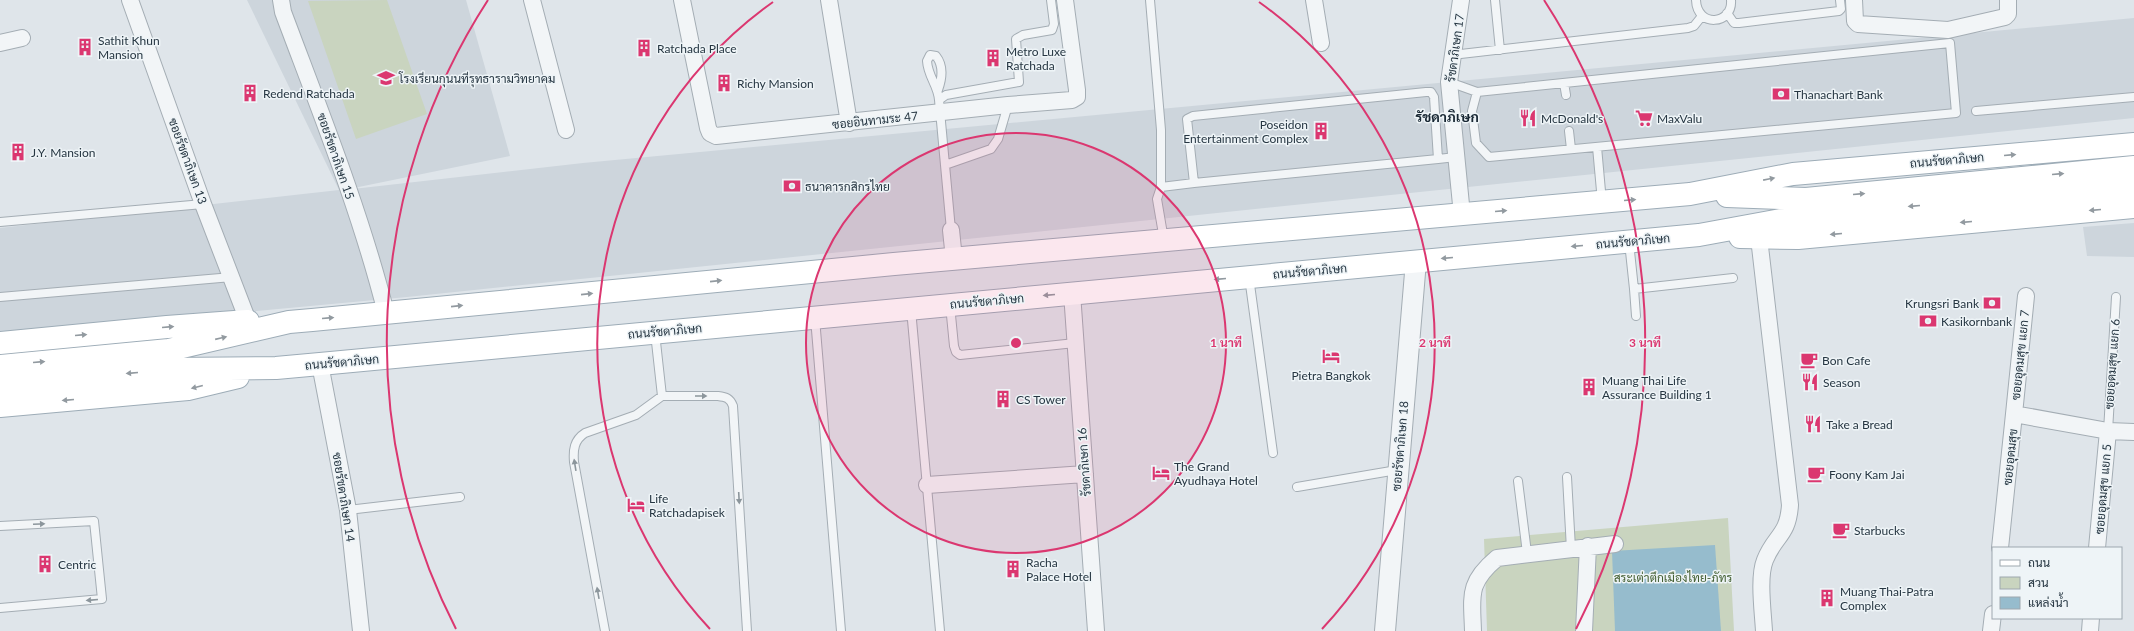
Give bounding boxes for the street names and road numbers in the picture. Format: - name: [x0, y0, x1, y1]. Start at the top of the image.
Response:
- street label: รัชดาภิเษก 17: [1443, 13, 1467, 83]
- street label: ซอยอินทามระ 47: [831, 108, 919, 132]
- street label: ซอยรัชดาภิเษก 15: [314, 111, 358, 201]
- street label: ซอยรัชดาภิเษก 13: [165, 116, 211, 206]
- street label: ถนนรัชดาภิเษก: [1909, 149, 1985, 171]
- street label: ถนนรัชดาภิเษก: [1595, 230, 1671, 252]
- street label: ถนนรัชดาภิเษก: [1272, 260, 1348, 282]
- street label: ถนนรัชดาภิเษก: [949, 290, 1025, 312]
- street label: ซอยอุดมสุข แยก 7: [2008, 309, 2034, 401]
- street label: ซอยอุดมสุข แยก 6: [2101, 318, 2125, 410]
- street label: ถนนรัชดาภิเษก: [627, 320, 703, 342]
- street label: ถนนรัชดาภิเษก: [304, 351, 380, 373]
- street label: ซอยรัชดาภิเษก 18: [1389, 400, 1411, 492]
- street label: รัชดาภิเษก 16: [1074, 427, 1094, 497]
- street label: ซอยอุดมสุข: [2000, 428, 2022, 486]
- street label: ซอยอุดมสุข แยก 5: [2092, 443, 2116, 535]
- street label: ซอยรัชดาภิเษก 14: [330, 451, 358, 543]

